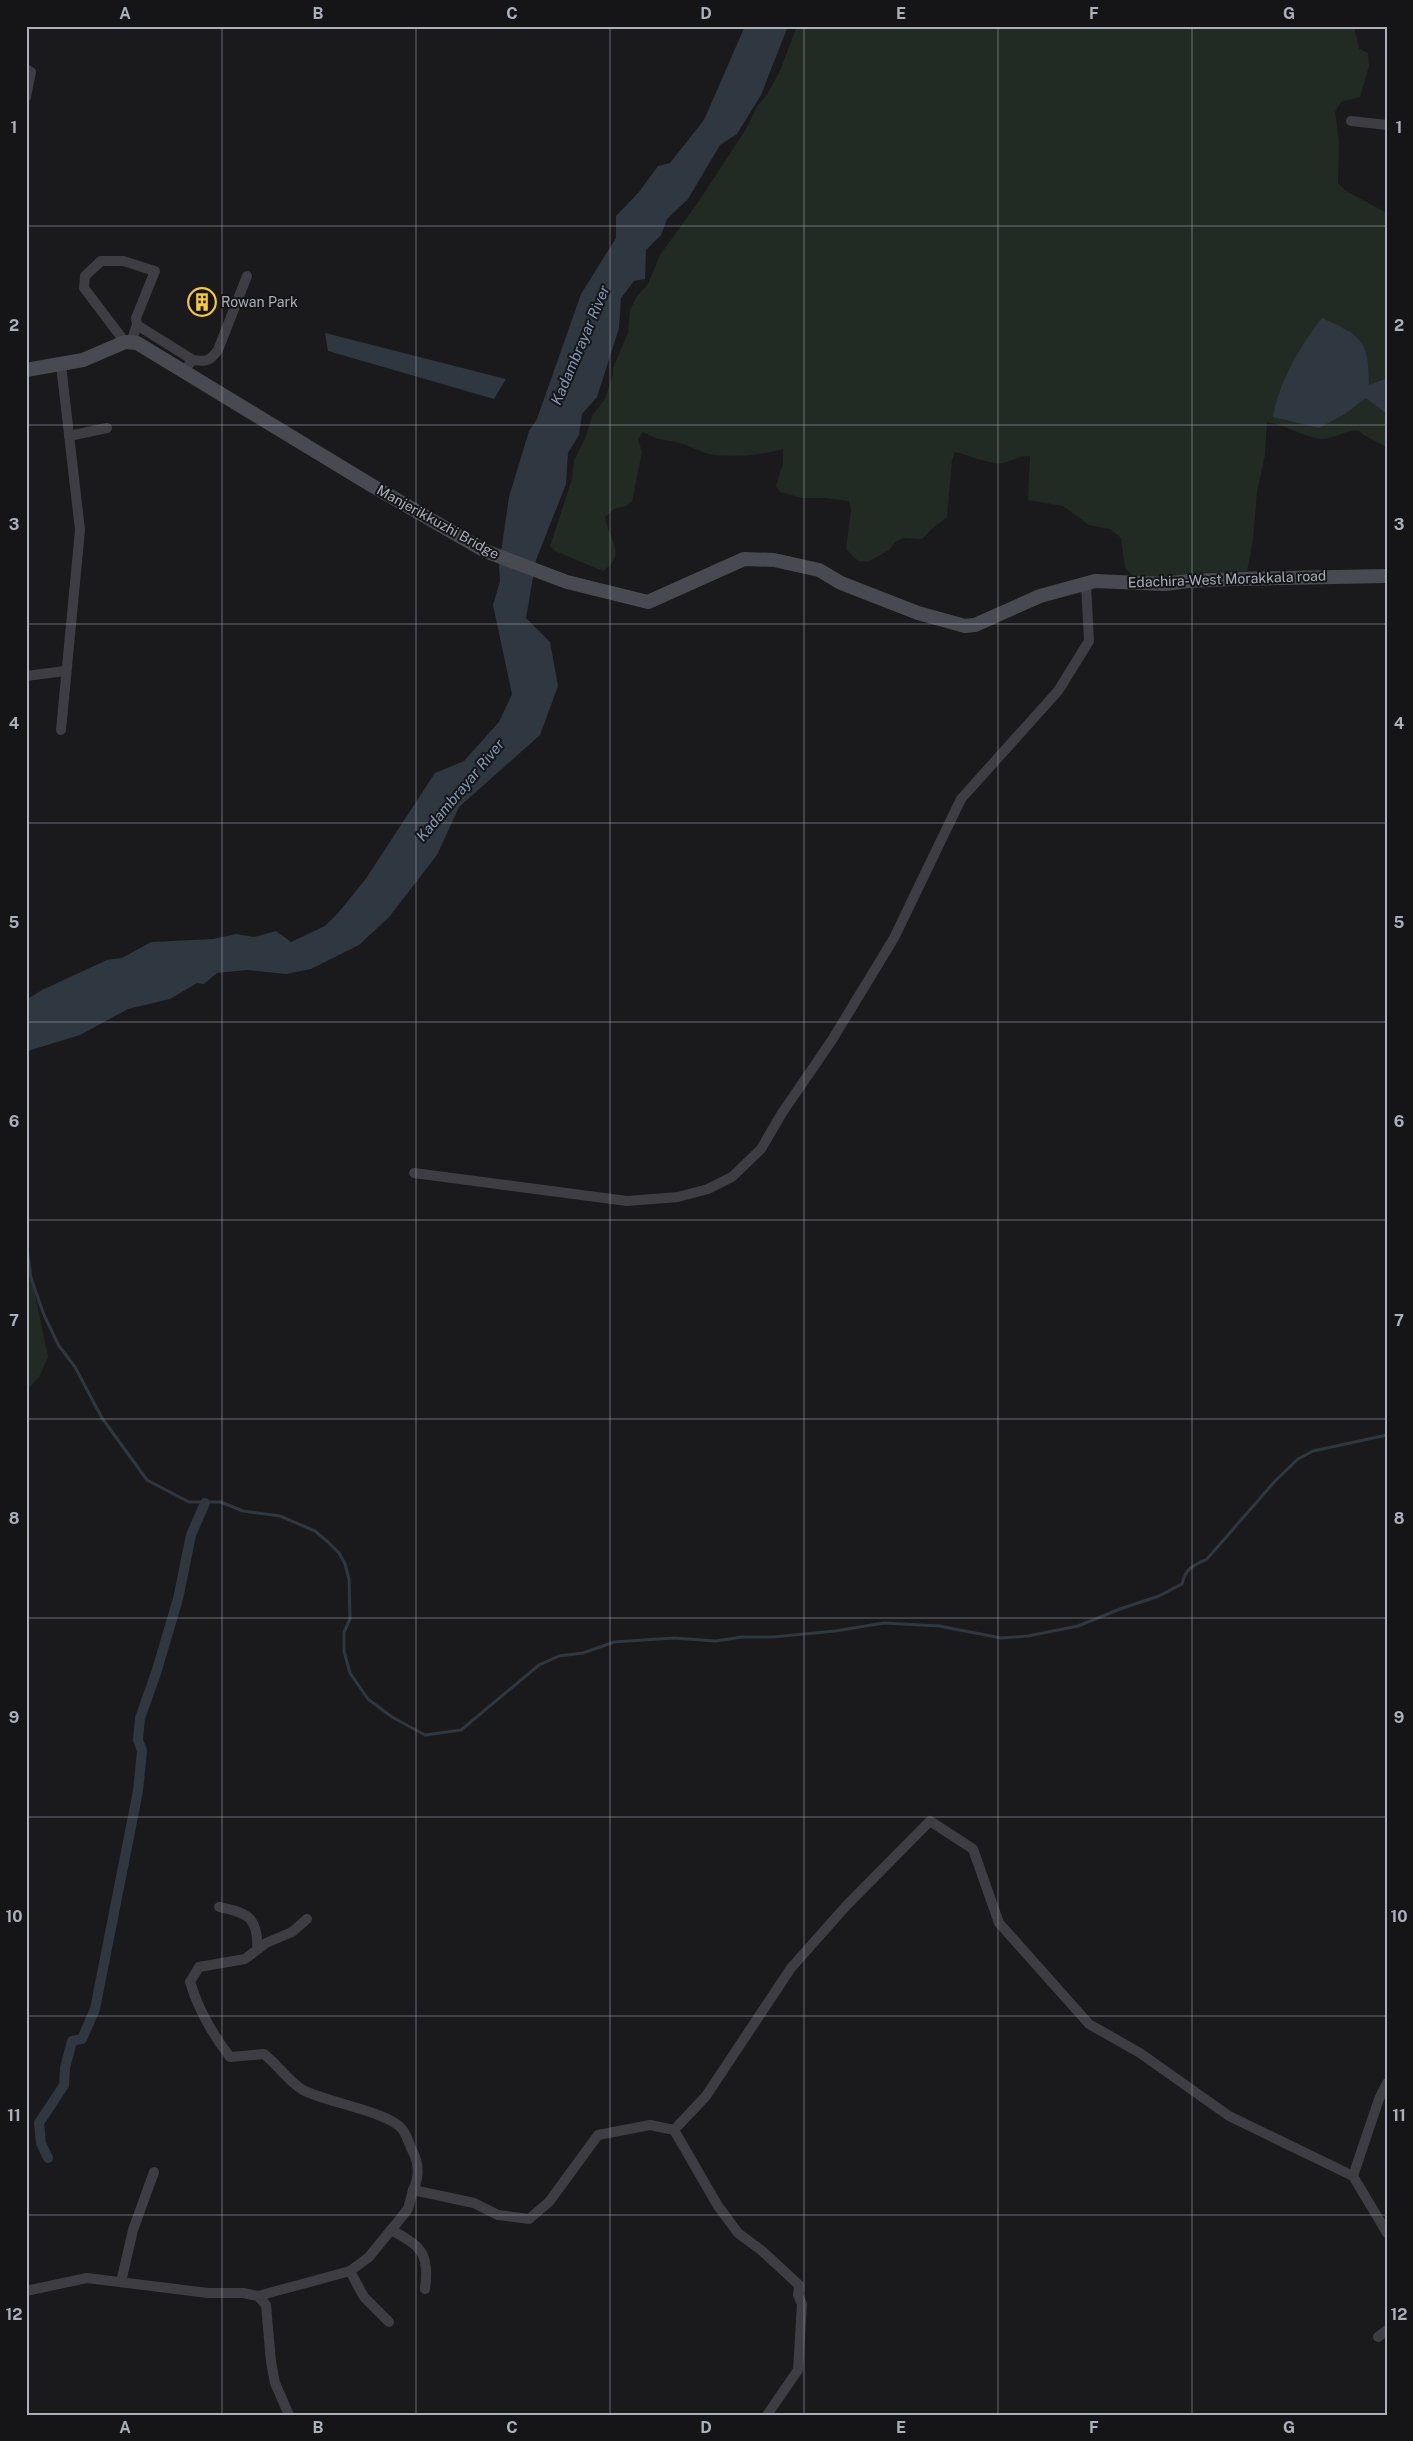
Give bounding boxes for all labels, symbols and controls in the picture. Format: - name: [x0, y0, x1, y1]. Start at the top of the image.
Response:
- text: A: [119, 4, 131, 23]
- text: B: [313, 4, 324, 23]
- text: C: [506, 4, 518, 23]
- text: D: [700, 4, 712, 23]
- text: E: [896, 4, 906, 23]
- text: F: [1089, 4, 1099, 23]
- text: G: [1283, 4, 1295, 23]
- text: 1: [11, 118, 17, 137]
- text: 1: [1396, 118, 1402, 137]
- water label: Kadambrayar River: [547, 283, 613, 407]
- building icon: Rowan Park: [187, 287, 217, 317]
- place label: Rowan Park: [221, 294, 298, 310]
- text: 2: [9, 316, 19, 335]
- text: 2: [1394, 316, 1404, 335]
- street label: Manjerikkuzhi Bridge: [374, 482, 502, 562]
- text: 3: [9, 515, 19, 534]
- text: 3: [1394, 515, 1404, 534]
- street label: Edachira-West Morakkala road: [1128, 568, 1326, 590]
- text: 4: [9, 714, 20, 733]
- text: 4: [1394, 714, 1405, 733]
- water label: Kadambrayar River: [412, 735, 508, 844]
- text: 5: [9, 913, 20, 932]
- text: 5: [1394, 913, 1405, 932]
- text: 6: [9, 1112, 19, 1131]
- text: 6: [1394, 1112, 1404, 1131]
- text: 7: [9, 1311, 19, 1330]
- text: 7: [1394, 1311, 1404, 1330]
- text: 8: [9, 1509, 20, 1528]
- text: 8: [1394, 1509, 1405, 1528]
- text: 9: [9, 1708, 19, 1727]
- text: 9: [1394, 1708, 1404, 1727]
- text: 10: [5, 1907, 23, 1926]
- text: 10: [1390, 1907, 1408, 1926]
- text: 11: [7, 2106, 21, 2125]
- text: 11: [1392, 2106, 1406, 2125]
- text: 12: [5, 2305, 23, 2324]
- text: 12: [1390, 2305, 1408, 2324]
- text: A: [119, 2418, 131, 2437]
- text: B: [313, 2418, 324, 2437]
- text: C: [506, 2418, 518, 2437]
- text: D: [700, 2418, 712, 2437]
- text: E: [896, 2418, 906, 2437]
- text: F: [1089, 2418, 1099, 2437]
- text: G: [1283, 2418, 1295, 2437]

